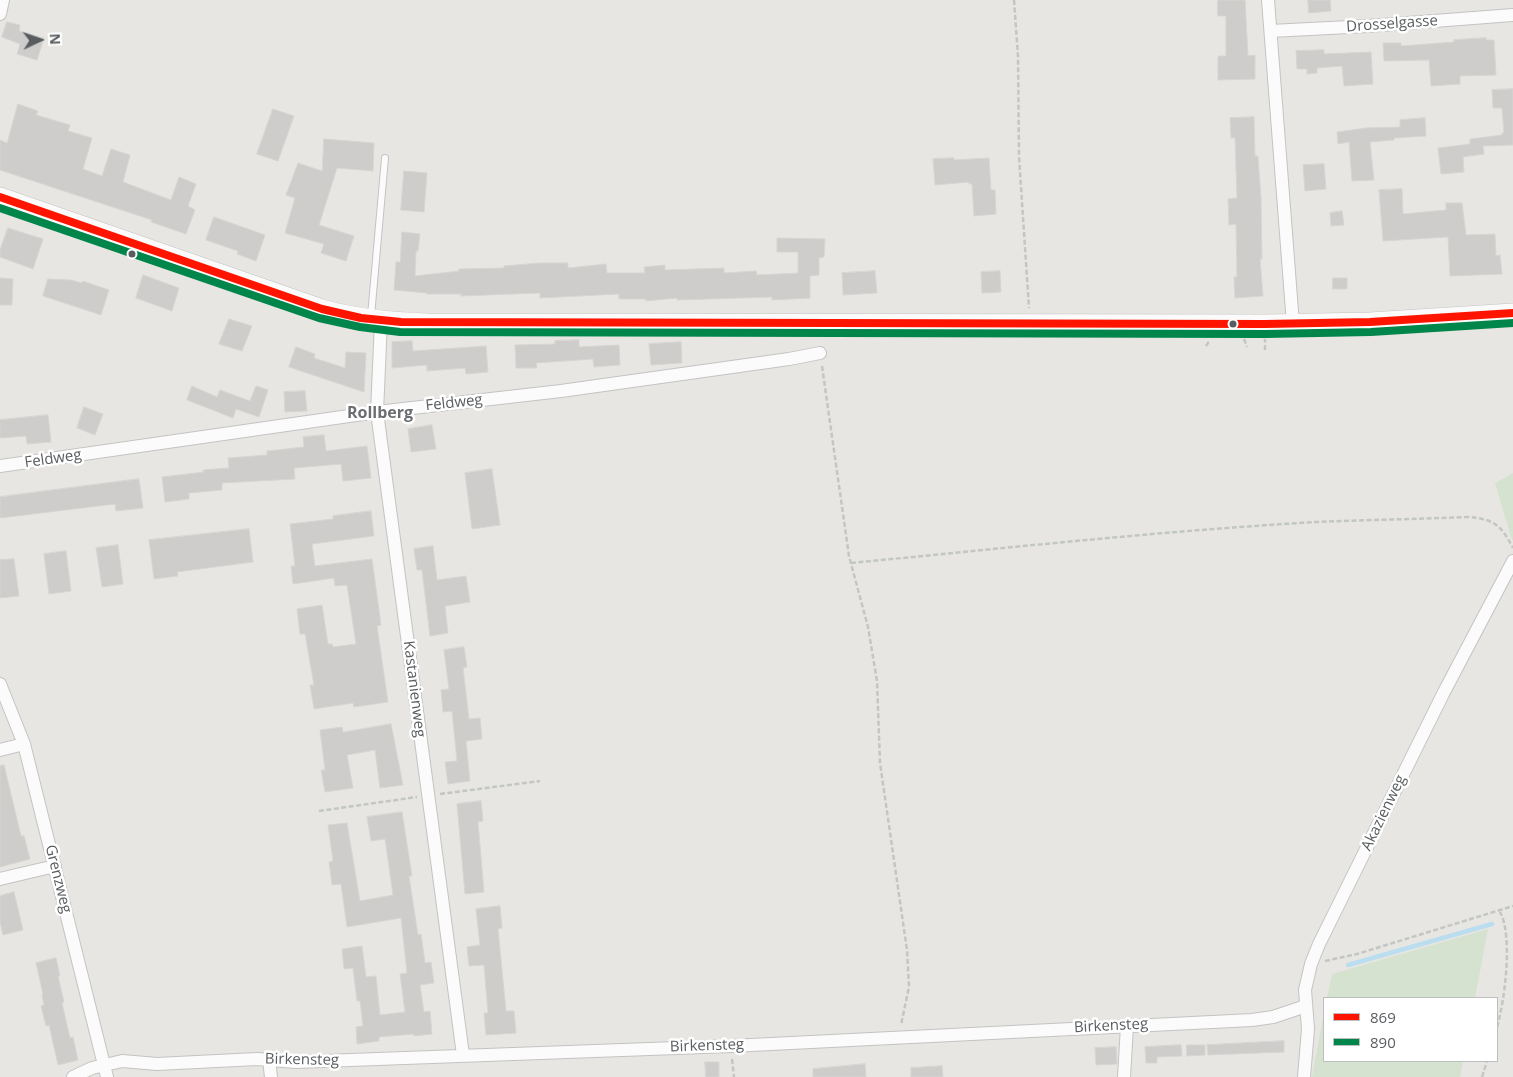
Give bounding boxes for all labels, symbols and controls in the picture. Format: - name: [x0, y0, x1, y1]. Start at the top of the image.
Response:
- street label: Drosselgasse: [1346, 12, 1438, 36]
- north arrow: [15, 15, 65, 65]
- text: N: [46, 33, 65, 45]
- unlabelled marker: [127, 249, 137, 259]
- unlabelled marker: [1228, 319, 1238, 329]
- street label: Feldweg: [425, 391, 483, 415]
- district label: Rollberg: [347, 403, 413, 423]
- street label: Feldweg: [23, 446, 83, 472]
- street label: Kastanienweg: [399, 640, 429, 738]
- street label: Akazienweg: [1358, 772, 1410, 854]
- street label: Grenzweg: [41, 843, 75, 915]
- legend: [1323, 997, 1498, 1062]
- text: 869: [1370, 1007, 1396, 1027]
- street label: Birkensteg: [1073, 1015, 1149, 1037]
- text: 890: [1370, 1032, 1396, 1052]
- street label: Birkensteg: [670, 1036, 744, 1056]
- street label: Birkensteg: [265, 1050, 339, 1070]

